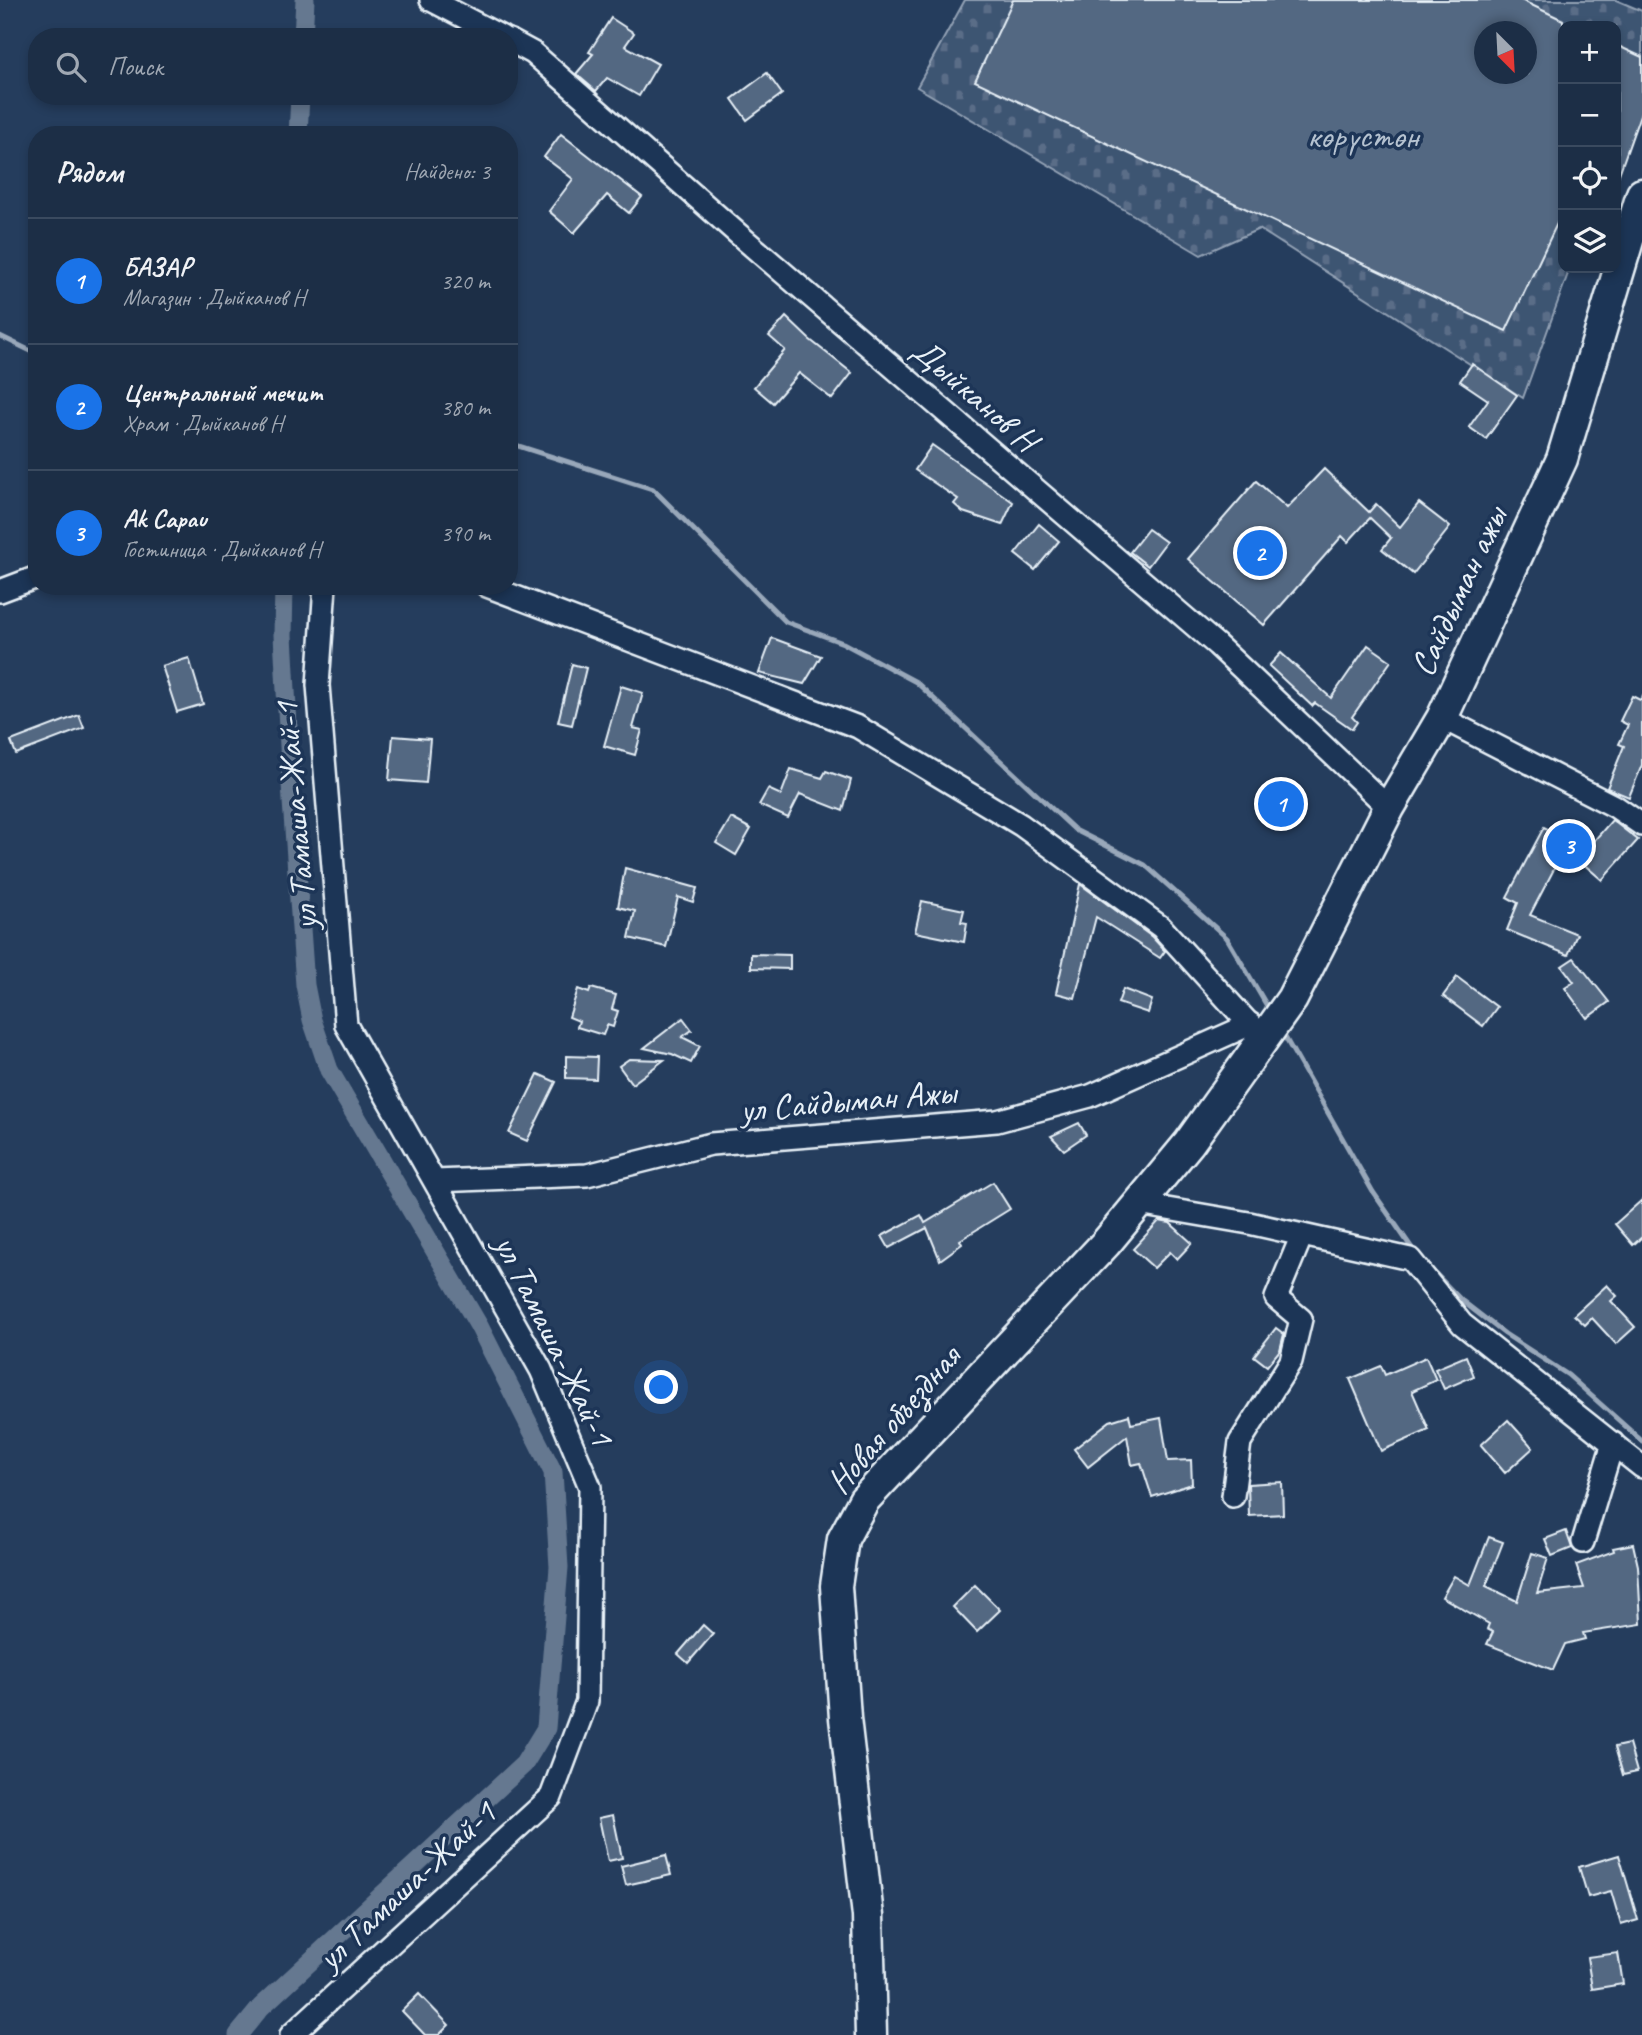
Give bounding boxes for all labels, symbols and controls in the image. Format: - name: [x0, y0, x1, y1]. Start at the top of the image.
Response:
- north arrow: [1474, 21, 1537, 84]
- map controls: [1558, 21, 1621, 273]
- button: +: [1558, 21, 1621, 84]
- search box: [28, 28, 518, 105]
- icon: search: [52, 48, 90, 86]
- text: Поиск: [108, 50, 163, 83]
- button: −: [1558, 84, 1621, 147]
- park label: көрүстөн: [1307, 113, 1422, 158]
- button: locate: [1558, 147, 1621, 210]
- text: Рядом: [56, 153, 123, 191]
- text: Найдено: 3: [404, 157, 490, 186]
- button: layers: [1558, 210, 1621, 273]
- text: БАЗАР: [123, 250, 192, 283]
- text: 1: [74, 267, 84, 296]
- text: 320 m: [441, 267, 490, 296]
- text: Магазин · Дыйканов Н: [123, 283, 305, 312]
- street label: Дыйканов Н: [903, 328, 1051, 465]
- text: Центральный мечит: [123, 376, 323, 409]
- text: 2: [74, 393, 84, 422]
- text: 380 m: [441, 393, 490, 422]
- text: Храм · Дыйканов Н: [123, 409, 283, 438]
- street label: Сайдыман ажы: [1400, 497, 1518, 683]
- text: Ak Capau: [123, 502, 206, 535]
- text: 3: [74, 519, 84, 548]
- text: 390 m: [441, 519, 490, 548]
- pin: 2: [1237, 527, 1283, 579]
- text: Гостиница · Дыйканов Н: [123, 535, 320, 564]
- street label: ул Тамаша-Жай-1: [263, 698, 328, 934]
- pin: 1: [1258, 778, 1304, 830]
- pin: 3: [1546, 820, 1592, 872]
- street label: ул Сайдыман Ажы: [736, 1068, 960, 1133]
- street label: ул Тамаша-Жай-1: [483, 1226, 626, 1455]
- street label: Новая объездная: [816, 1333, 972, 1503]
- your location: [644, 1370, 678, 1404]
- street label: ул Тамаша-Жай-1: [306, 1789, 507, 1981]

